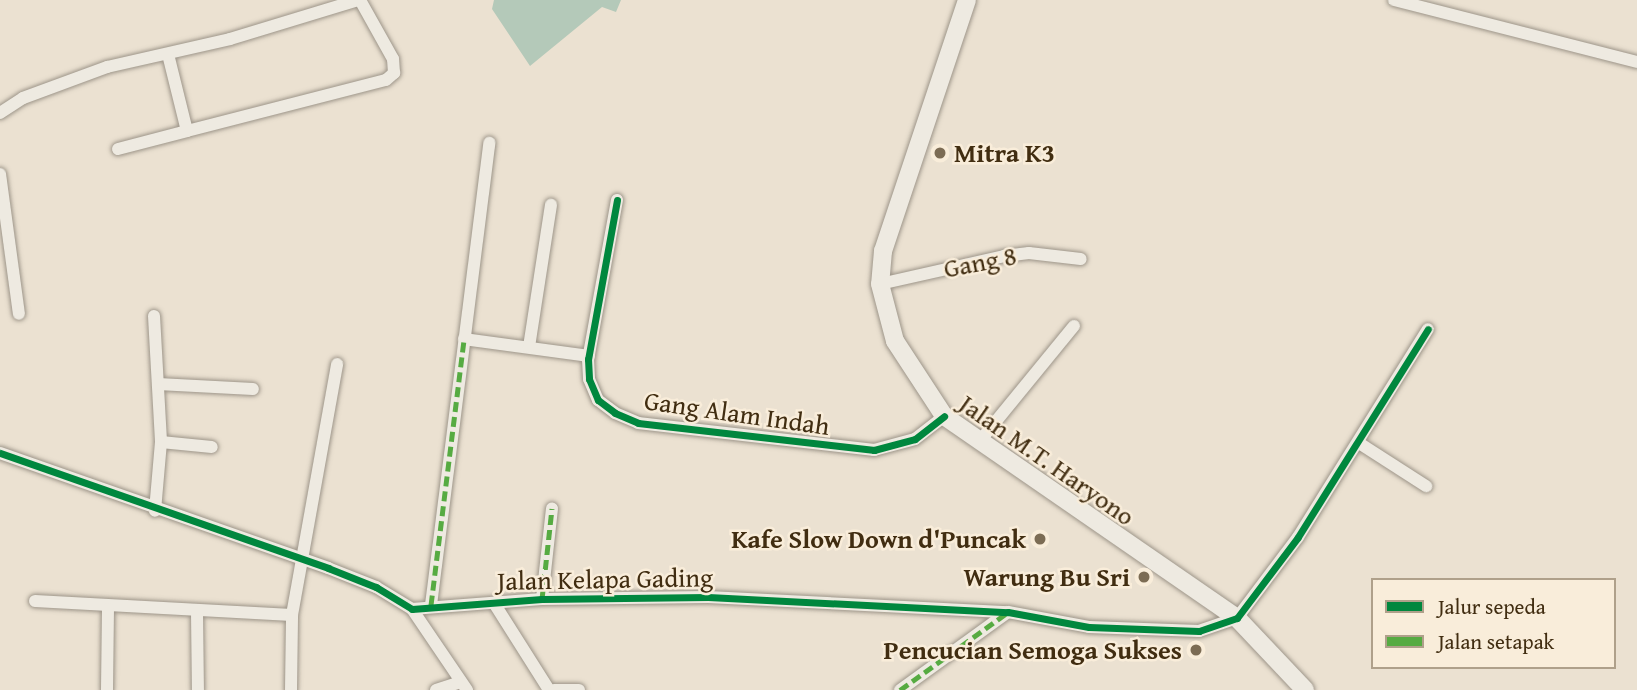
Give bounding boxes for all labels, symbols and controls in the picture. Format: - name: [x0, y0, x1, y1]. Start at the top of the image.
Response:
- place label: Mitra K3: [954, 137, 1055, 169]
- marker: Mitra K3: [932, 145, 948, 161]
- street label: Gang 8: [941, 240, 1019, 284]
- street label: Gang Alam Indah: [642, 385, 832, 441]
- street label: Jalan M.T. Haryono: [953, 388, 1141, 532]
- place label: Kafe Slow Down d'Puncak: [731, 523, 1026, 555]
- marker: Kafe Slow Down d'Puncak: [1032, 531, 1048, 547]
- place label: Warung Bu Sri: [964, 561, 1130, 593]
- street label: Jalan Kelapa Gading: [497, 562, 713, 596]
- marker: Warung Bu Sri: [1136, 569, 1152, 585]
- legend: [1371, 578, 1616, 669]
- text: Jalur sepeda: [1438, 591, 1546, 622]
- text: Jalan setapak: [1438, 626, 1554, 657]
- place label: Pencucian Semoga Sukses: [884, 634, 1182, 666]
- marker: Pencucian Semoga Sukses: [1188, 642, 1204, 658]

